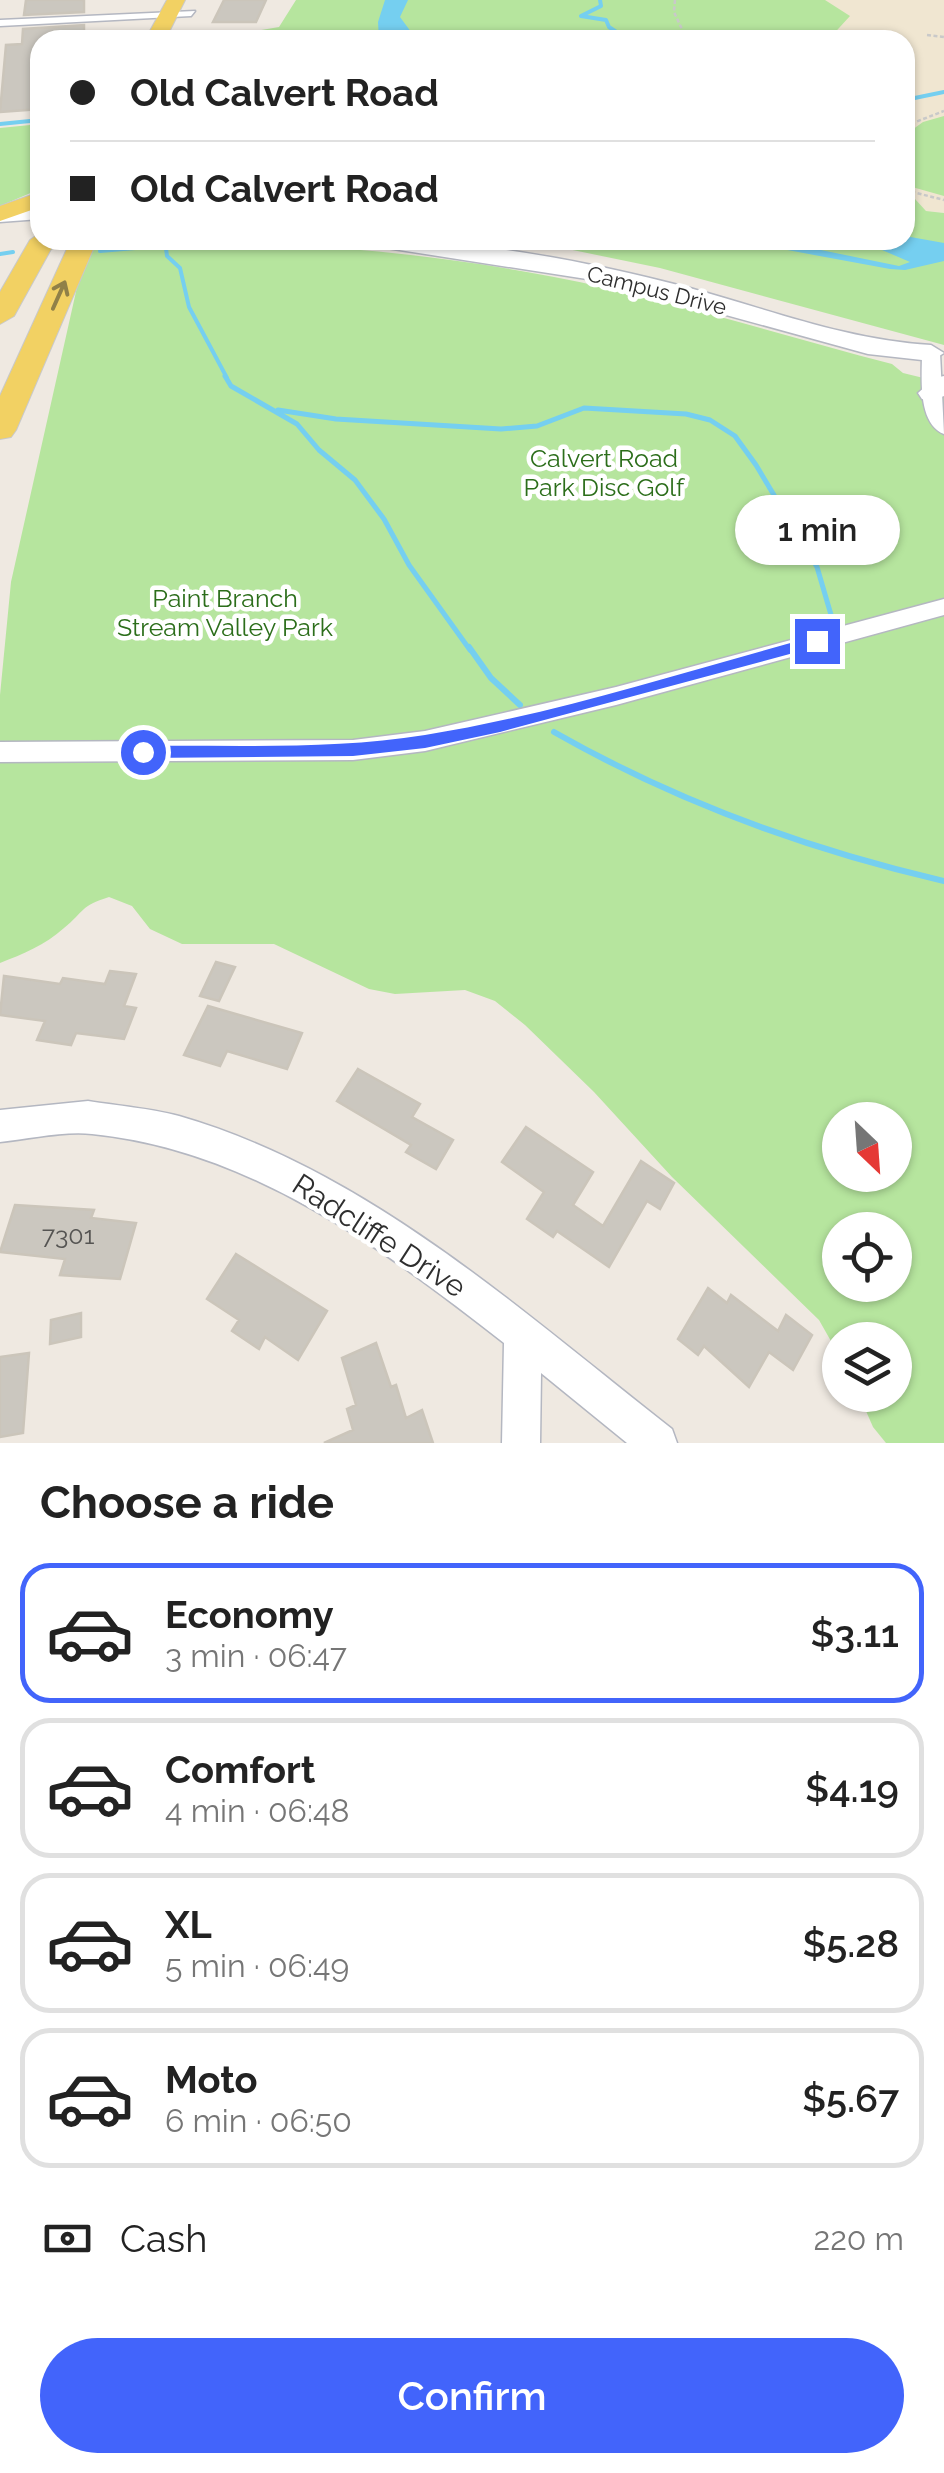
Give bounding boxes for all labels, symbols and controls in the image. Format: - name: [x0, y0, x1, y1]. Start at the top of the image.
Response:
- text: Old Calvert Road: [130, 70, 439, 115]
- text: Old Calvert Road: [130, 166, 439, 211]
- street label: Campus Drive: [585, 260, 729, 320]
- one-way arrow: [51, 280, 69, 311]
- park label: Calvert Road Park Disc Golf: [524, 443, 686, 502]
- callout: 1 min: [734, 496, 900, 566]
- text: 1 min: [778, 511, 857, 548]
- park label: Paint Branch Stream Valley Park: [117, 583, 334, 642]
- route end: [795, 619, 840, 664]
- route start: [121, 730, 166, 775]
- north arrow: [822, 1102, 912, 1192]
- map controls: [822, 1102, 912, 1412]
- street label: Radcliffe Drive: [286, 1167, 472, 1305]
- button: locate: [822, 1212, 912, 1302]
- house number: 7301: [42, 1220, 95, 1250]
- button: layers: [822, 1322, 912, 1412]
- text: Choose a ride: [40, 1476, 334, 1529]
- icon: car: [45, 1588, 135, 1678]
- text: Economy: [165, 1592, 334, 1637]
- text: $3.11: [810, 1611, 899, 1656]
- text: 3 min · 06:47: [165, 1637, 347, 1674]
- icon: car: [45, 1743, 135, 1833]
- text: Comfort: [165, 1747, 315, 1792]
- text: $4.19: [805, 1766, 899, 1811]
- text: 4 min · 06:48: [165, 1792, 349, 1829]
- icon: car: [45, 1898, 135, 1988]
- text: XL: [165, 1902, 212, 1947]
- text: $5.28: [802, 1921, 899, 1966]
- text: 5 min · 06:49: [165, 1947, 349, 1984]
- icon: car: [45, 2053, 135, 2143]
- text: Moto: [165, 2057, 258, 2102]
- text: $5.67: [802, 2076, 899, 2121]
- text: 6 min · 06:50: [165, 2102, 352, 2139]
- icon: cash: [40, 2211, 95, 2266]
- text: Cash: [120, 2216, 207, 2261]
- text: 220 m: [814, 2220, 904, 2257]
- button: Confirm: [40, 2338, 904, 2453]

